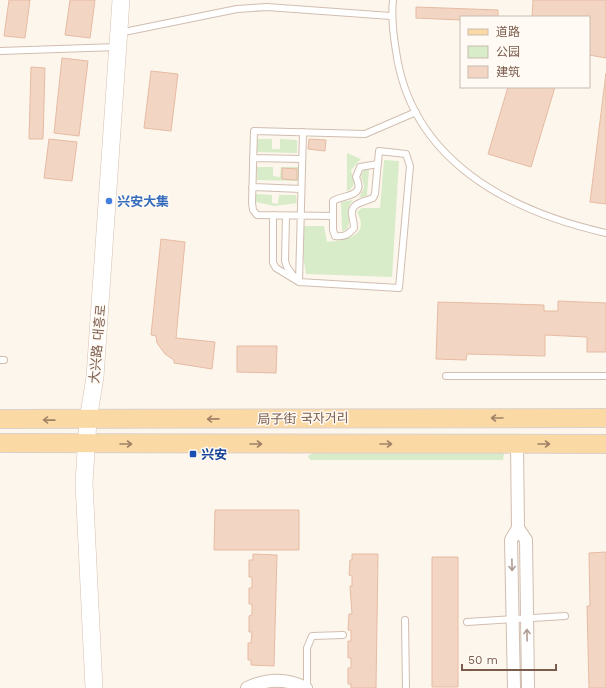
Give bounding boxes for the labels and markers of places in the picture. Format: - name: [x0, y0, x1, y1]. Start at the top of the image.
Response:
- place label: 兴安大集: [117, 194, 169, 209]
- marker: 兴安大集: [104, 196, 114, 206]
- place label: 兴安: [201, 447, 227, 462]
- marker: 兴安: [188, 449, 198, 459]

